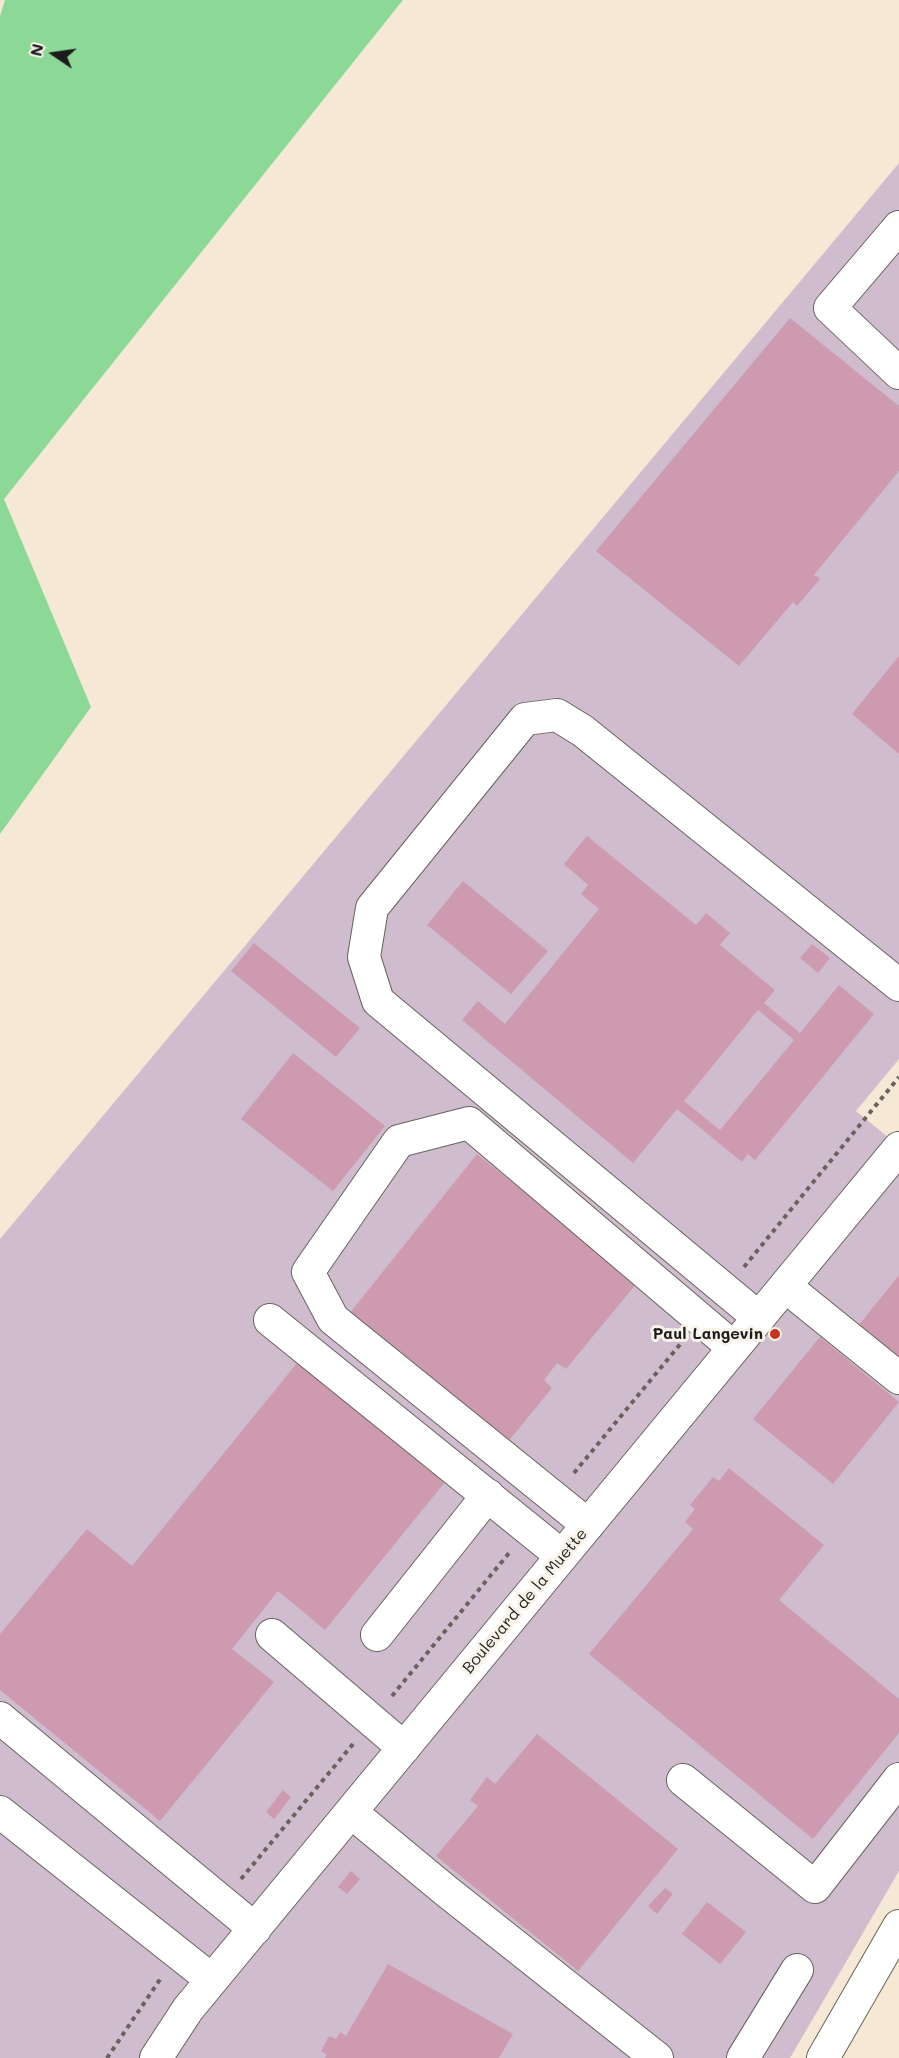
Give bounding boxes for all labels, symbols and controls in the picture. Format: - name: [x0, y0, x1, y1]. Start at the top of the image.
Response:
- north arrow: [24, 24, 84, 84]
- text: N: [24, 42, 48, 58]
- place label: Paul Langevin: [652, 1324, 763, 1344]
- marker: Paul Langevin: [768, 1327, 782, 1341]
- street label: Boulevard de la Muette: [459, 1525, 591, 1677]

